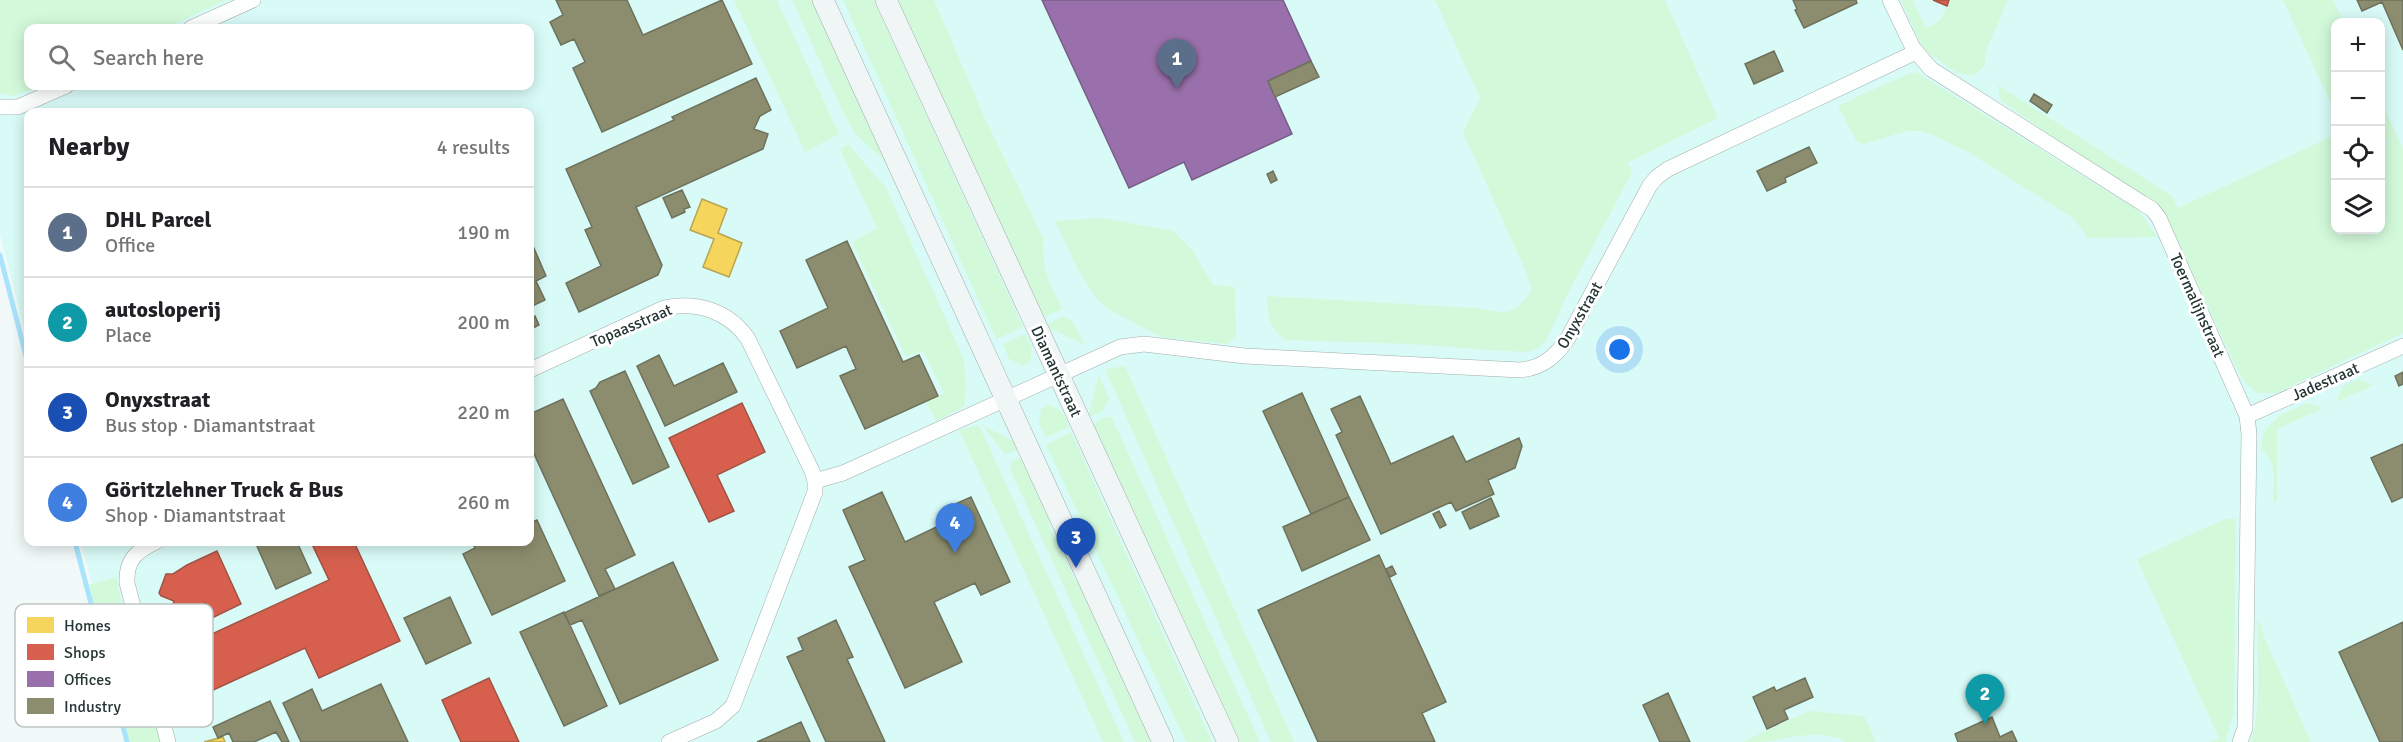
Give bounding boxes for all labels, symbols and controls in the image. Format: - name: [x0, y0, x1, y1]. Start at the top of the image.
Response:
- map controls: [2331, 18, 2385, 234]
- button: +: [2331, 18, 2385, 72]
- search box: [24, 24, 534, 90]
- pin: 1: [1158, 40, 1196, 89]
- icon: search: [45, 41, 78, 74]
- text: Search here: [93, 44, 204, 71]
- button: −: [2331, 72, 2385, 126]
- button: locate: [2331, 126, 2385, 180]
- text: Nearby: [48, 131, 129, 163]
- text: 4 results: [437, 135, 510, 160]
- button: layers: [2331, 180, 2385, 234]
- text: DHL Parcel: [105, 206, 211, 233]
- text: 1: [62, 220, 73, 245]
- text: 190 m: [457, 220, 510, 245]
- text: Office: [105, 233, 155, 258]
- street label: Toermalijnstraat: [2165, 250, 2229, 361]
- street label: Onyxstraat: [1553, 278, 1607, 352]
- text: autosloperij: [105, 296, 221, 323]
- street label: Topaasstraat: [588, 300, 676, 352]
- text: 2: [62, 310, 73, 335]
- text: 200 m: [457, 310, 510, 335]
- text: Place: [105, 323, 152, 348]
- street label: Diamantstraat: [1026, 323, 1086, 420]
- your location: [1605, 335, 1634, 364]
- street label: Jadestraat: [2289, 358, 2362, 406]
- text: Onyxstraat: [105, 386, 210, 413]
- text: 3: [62, 400, 73, 425]
- text: 220 m: [457, 400, 510, 425]
- text: Bus stop · Diamantstraat: [105, 413, 315, 438]
- text: Göritzlehner Truck & Bus: [105, 476, 343, 503]
- text: 4: [62, 490, 73, 515]
- text: 260 m: [457, 490, 510, 515]
- text: Shop · Diamantstraat: [105, 503, 285, 528]
- pin: 4: [936, 504, 974, 553]
- pin: 3: [1056, 518, 1096, 568]
- legend: [15, 604, 213, 727]
- text: Homes: [64, 616, 111, 636]
- text: Shops: [64, 643, 105, 663]
- text: Offices: [64, 670, 111, 690]
- pin: 2: [1966, 674, 2004, 724]
- text: Industry: [64, 697, 122, 717]

